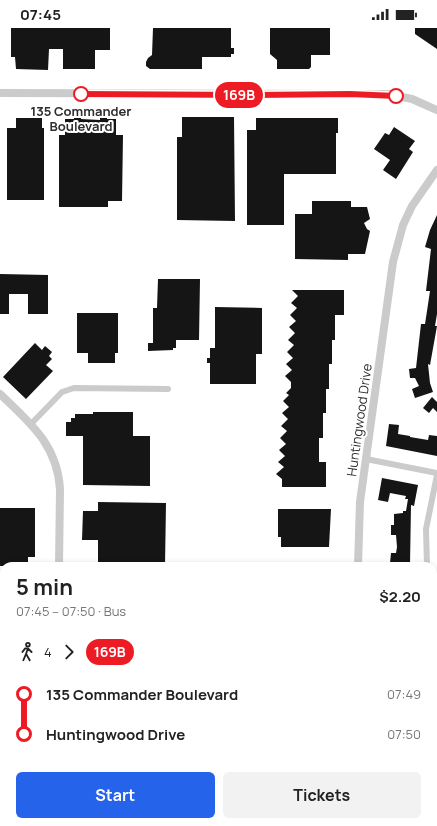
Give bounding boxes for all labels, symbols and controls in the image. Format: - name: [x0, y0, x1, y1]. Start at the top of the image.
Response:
- text: 07:45: [20, 4, 61, 25]
- line badge: 169B: [211, 82, 267, 108]
- text: 169B: [223, 85, 255, 104]
- marker: 135 Commander Boulevard: [73, 86, 89, 102]
- unlabelled marker: [388, 88, 404, 104]
- place label: 135 Commander Boulevard: [30, 102, 132, 135]
- street label: Huntingwood Drive: [342, 362, 376, 478]
- text: 5 min: [16, 572, 73, 602]
- text: $2.20: [379, 586, 421, 607]
- text: 07:45 – 07:50 · Bus: [16, 602, 126, 620]
- icon: walk: [16, 641, 38, 663]
- icon: forward: [58, 641, 80, 663]
- text: 169B: [94, 642, 126, 661]
- text: 4: [44, 643, 52, 661]
- text: 135 Commander Boulevard: [46, 684, 238, 705]
- text: 07:49: [387, 685, 421, 703]
- text: Huntingwood Drive: [46, 724, 185, 745]
- text: 07:50: [387, 725, 421, 743]
- button: Start: [16, 772, 215, 818]
- button: Tickets: [223, 772, 421, 818]

